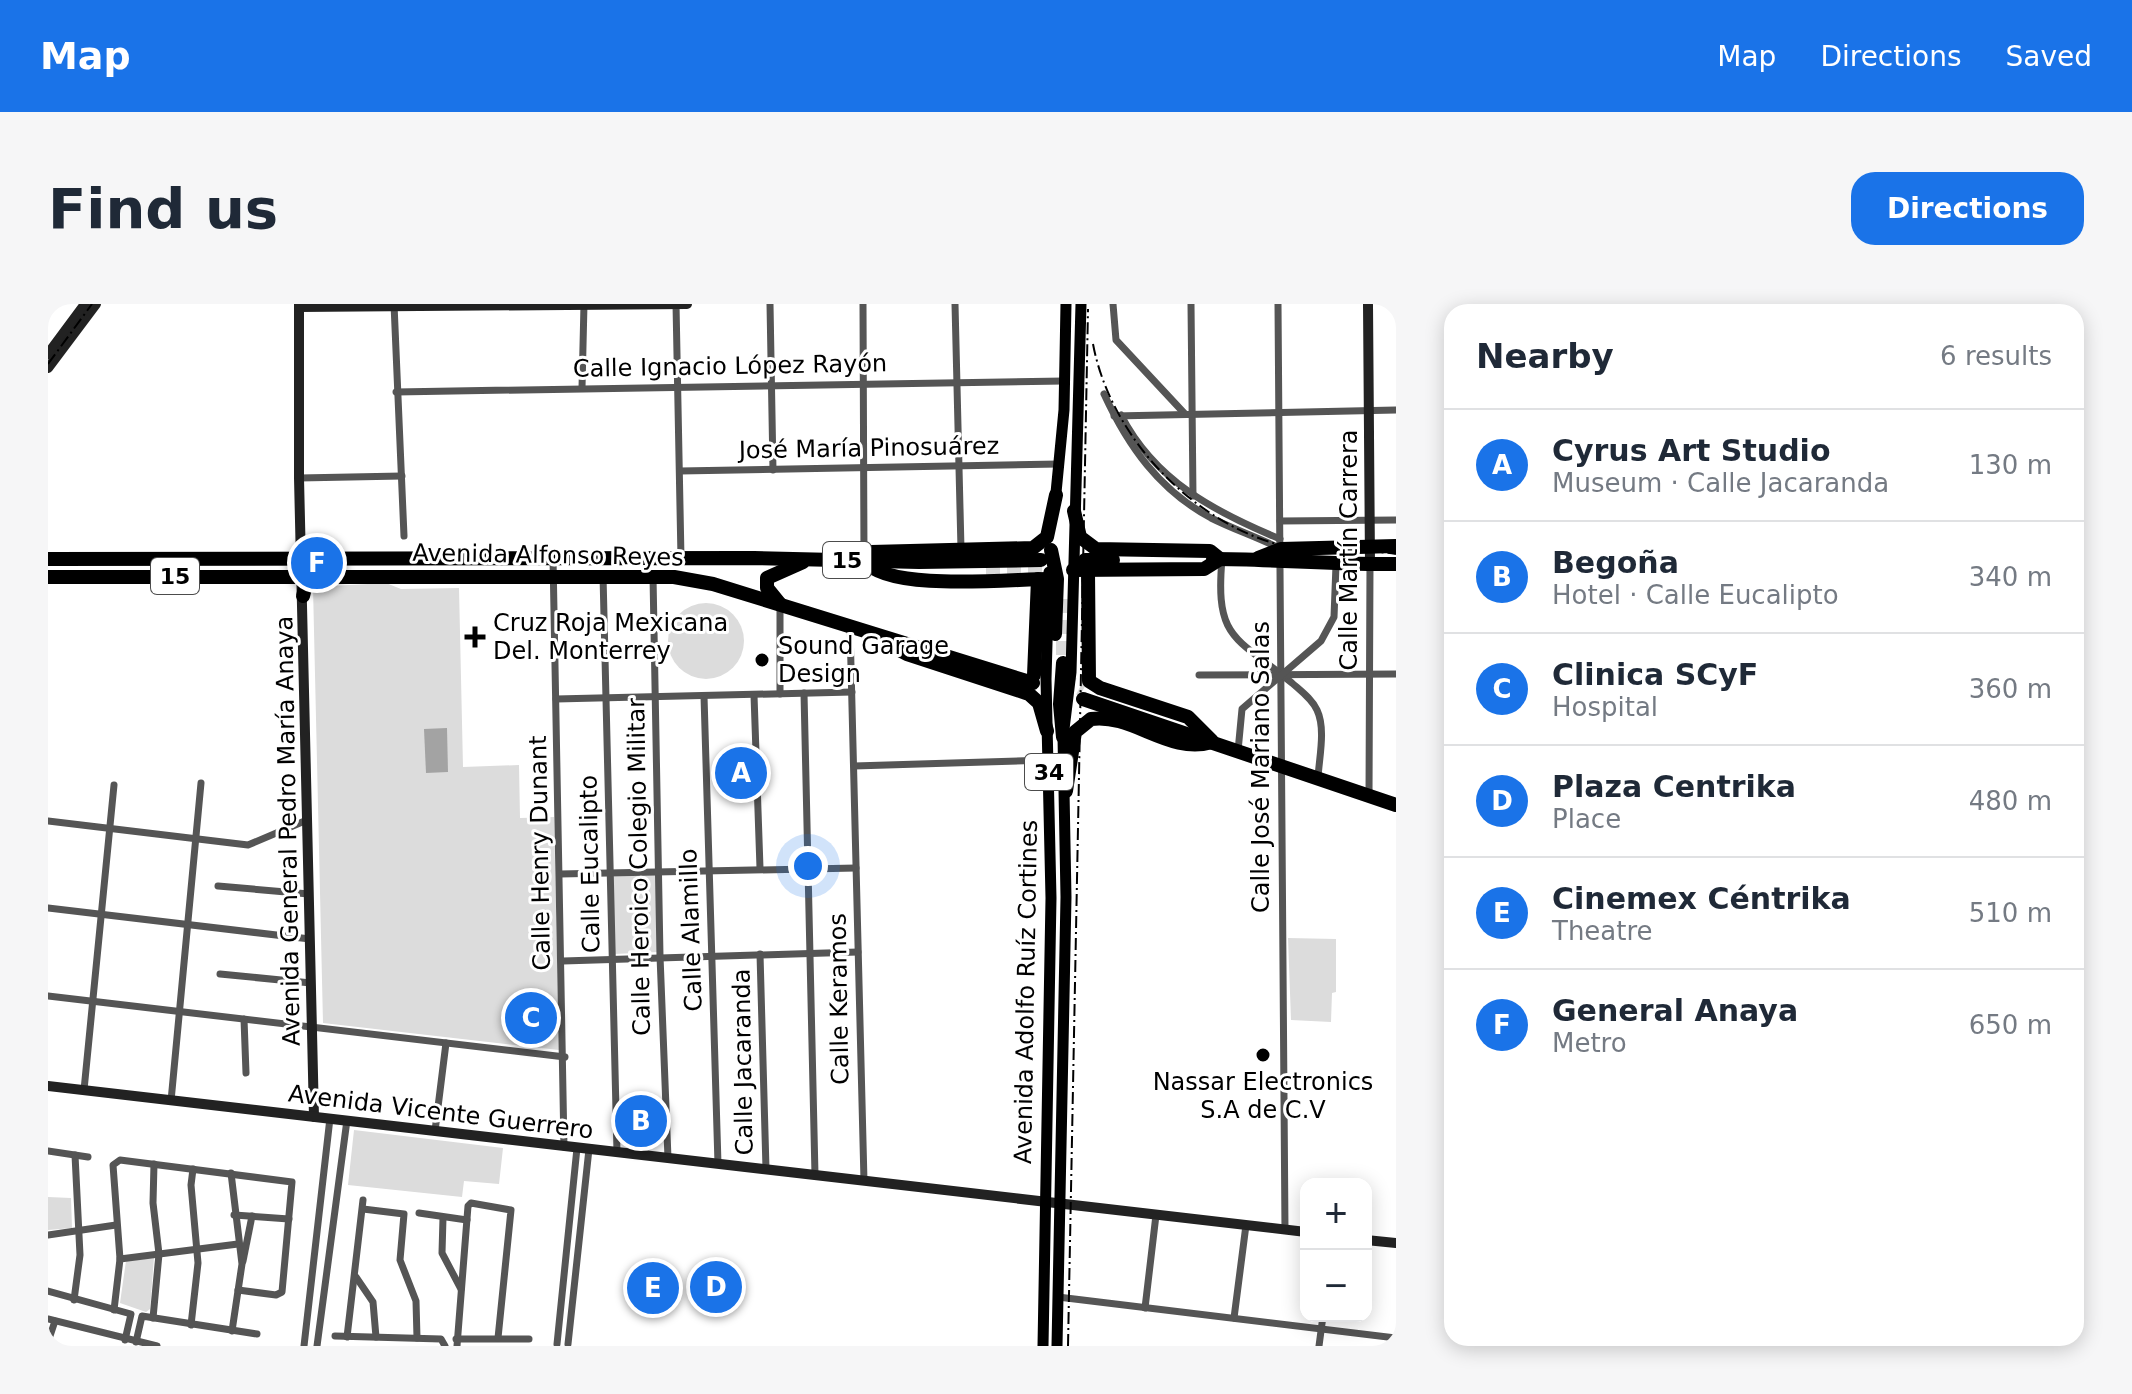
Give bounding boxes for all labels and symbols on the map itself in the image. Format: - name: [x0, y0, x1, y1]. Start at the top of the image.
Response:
- street label: Calle Ignacio López Rayón: [573, 349, 887, 383]
- street label: Calle Martín Carrera: [1335, 430, 1363, 670]
- street label: José María Pinosuárez: [736, 432, 1000, 464]
- pin: F: [291, 533, 343, 593]
- street label: Avenida Alfonso Reyes: [412, 539, 684, 571]
- road number: 15: [823, 542, 871, 578]
- road number: 15: [151, 558, 199, 594]
- place label: Cruz Roja Mexicana Del. Monterrey: [493, 609, 728, 665]
- street label: Avenida General Pedro María Anaya: [270, 616, 306, 1046]
- street label: Calle José Mariano Salas: [1247, 621, 1275, 913]
- marker: Cruz Roja Mexicana Del. Monterrey: [464, 626, 486, 648]
- place label: Sound Garage Design: [778, 632, 949, 688]
- marker: Sound Garage Design: [753, 651, 771, 669]
- street label: Calle Heroico Colegio Militar: [622, 698, 656, 1036]
- street label: Calle Henry Dunant: [524, 735, 556, 971]
- pin: A: [715, 743, 767, 803]
- road number: 34: [1025, 754, 1073, 790]
- street label: Calle Eucalipto: [574, 775, 606, 953]
- street label: Avenida Adolfo Ruíz Cortines: [1009, 820, 1043, 1164]
- your location: [788, 846, 828, 886]
- street label: Calle Alamillo: [674, 848, 708, 1012]
- street label: Calle Keramos: [824, 913, 854, 1085]
- street label: Calle Jacaranda: [727, 968, 759, 1156]
- pin: C: [505, 988, 557, 1048]
- marker: Nassar Electronics S.A de C.V: [1254, 1046, 1272, 1064]
- place label: Nassar Electronics S.A de C.V: [1153, 1068, 1373, 1124]
- street label: Avenida Vicente Guerrero: [287, 1079, 595, 1145]
- pin: B: [615, 1091, 667, 1151]
- pin: D: [690, 1257, 742, 1317]
- pin: E: [627, 1258, 679, 1318]

